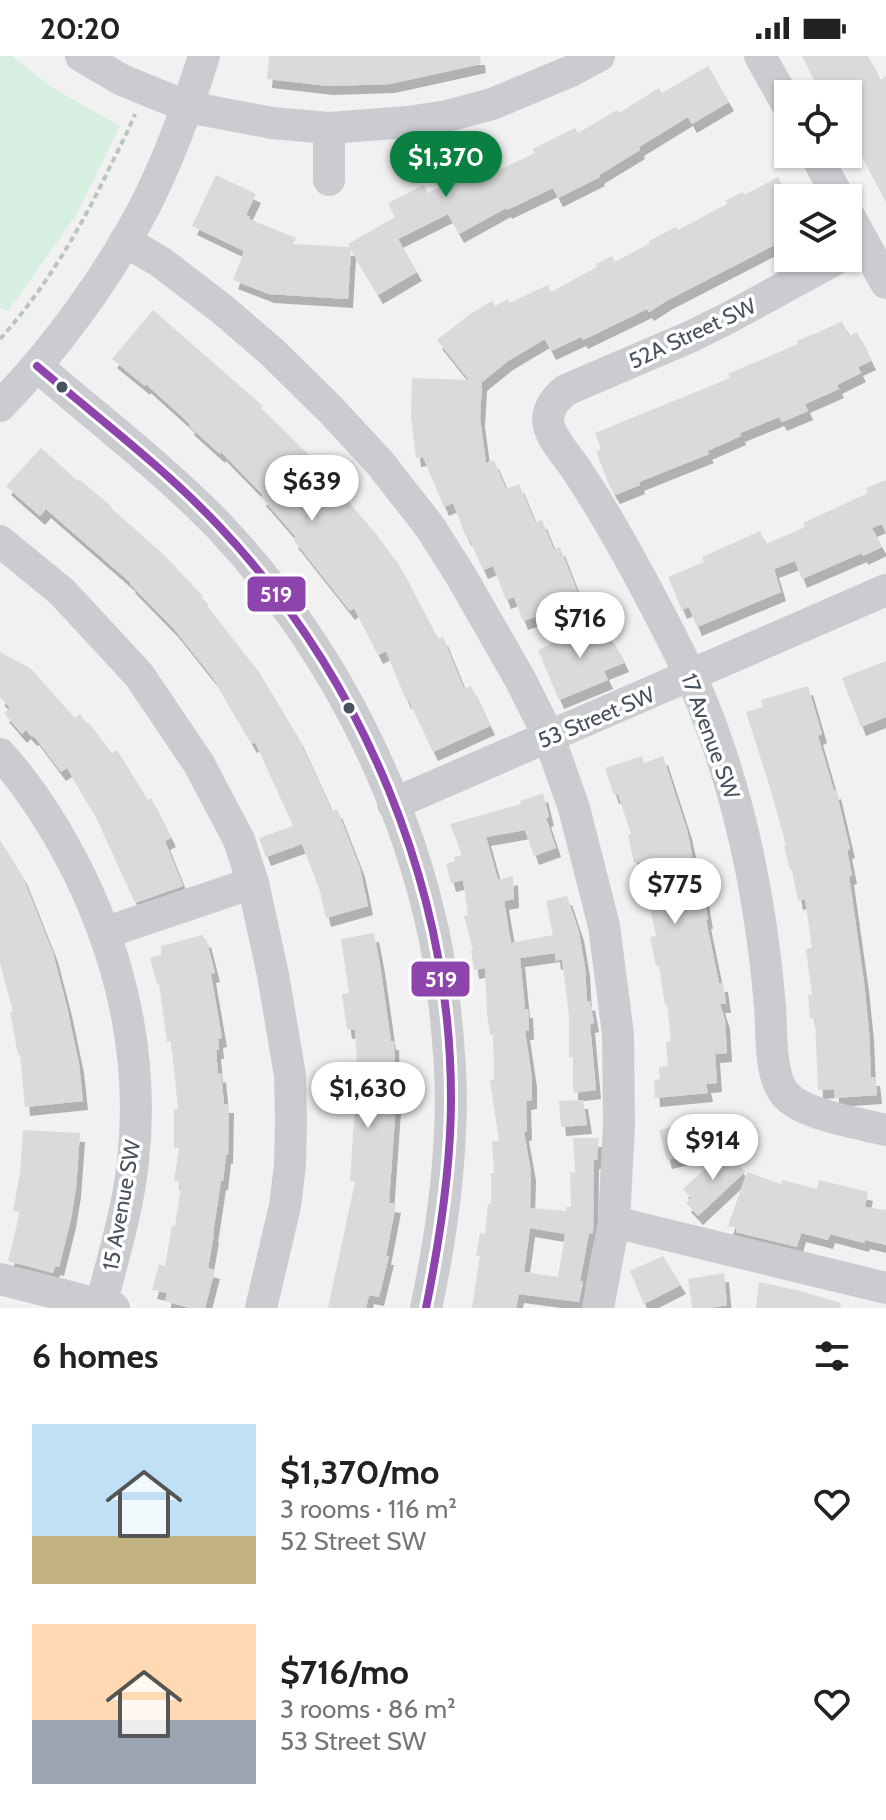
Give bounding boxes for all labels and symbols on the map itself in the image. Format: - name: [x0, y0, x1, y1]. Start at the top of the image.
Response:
- pin: $1,370: [381, 131, 511, 199]
- street label: 52A Street SW: [624, 292, 760, 375]
- unlabelled marker: [54, 379, 70, 395]
- pin: $639: [265, 455, 359, 523]
- line badge: 519: [246, 575, 307, 613]
- text: 519: [260, 581, 292, 608]
- pin: $716: [533, 592, 627, 660]
- street label: 17 Avenue SW: [675, 670, 746, 803]
- street label: 53 Street SW: [534, 681, 659, 754]
- unlabelled marker: [341, 700, 357, 716]
- pin: $775: [628, 858, 722, 926]
- line badge: 519: [410, 960, 471, 998]
- text: 519: [425, 966, 457, 993]
- pin: $1,630: [303, 1062, 433, 1130]
- pin: $914: [666, 1114, 760, 1182]
- street label: 15 Avenue SW: [97, 1137, 146, 1273]

